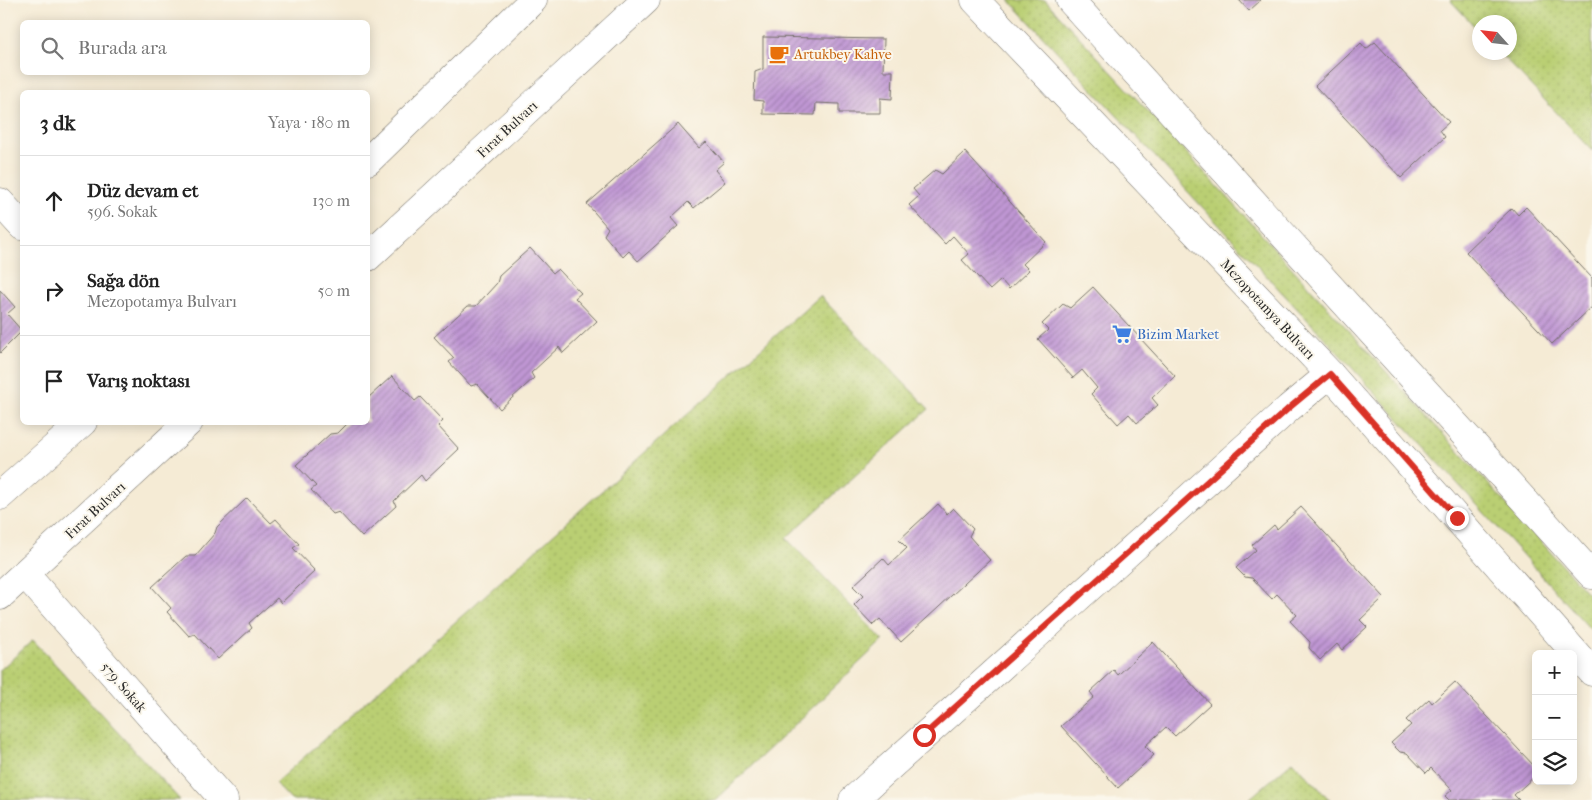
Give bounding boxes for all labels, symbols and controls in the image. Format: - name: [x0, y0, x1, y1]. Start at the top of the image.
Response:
- north arrow: [1472, 15, 1517, 60]
- search box: [20, 20, 370, 75]
- icon: search: [38, 34, 66, 62]
- text: Burada ara: [78, 37, 167, 59]
- cafe icon: Artukbey Kahve: [768, 43, 790, 65]
- place label: Artukbey Kahve: [793, 46, 892, 63]
- street label: Fırat Bulvarı: [474, 97, 541, 162]
- text: 3 dk: [40, 111, 75, 135]
- text: Yaya · 180 m: [268, 113, 350, 132]
- text: Düz devam et: [87, 180, 198, 202]
- icon: ahead: [40, 187, 68, 215]
- text: 130 m: [312, 191, 350, 210]
- text: 596. Sokak: [87, 202, 158, 221]
- street label: Mezopotamya Bulvarı: [1217, 256, 1319, 363]
- text: Sağa dön: [87, 270, 160, 292]
- icon: right: [40, 277, 68, 305]
- text: 50 m: [318, 281, 350, 300]
- text: Mezopotamya Bulvarı: [87, 292, 237, 311]
- supermarket icon: Bizim Market: [1111, 323, 1133, 345]
- place label: Bizim Market: [1137, 326, 1219, 343]
- icon: arrive: [40, 367, 68, 395]
- text: Varış noktası: [87, 370, 190, 392]
- street label: Fırat Bulvarı: [62, 478, 129, 543]
- route end: [1446, 507, 1469, 530]
- map controls: [1532, 650, 1577, 785]
- button: +: [1532, 650, 1577, 695]
- street label: 579. Sokak: [97, 659, 151, 716]
- button: −: [1532, 695, 1577, 740]
- route start: [913, 724, 936, 747]
- button: layers: [1532, 740, 1577, 785]

